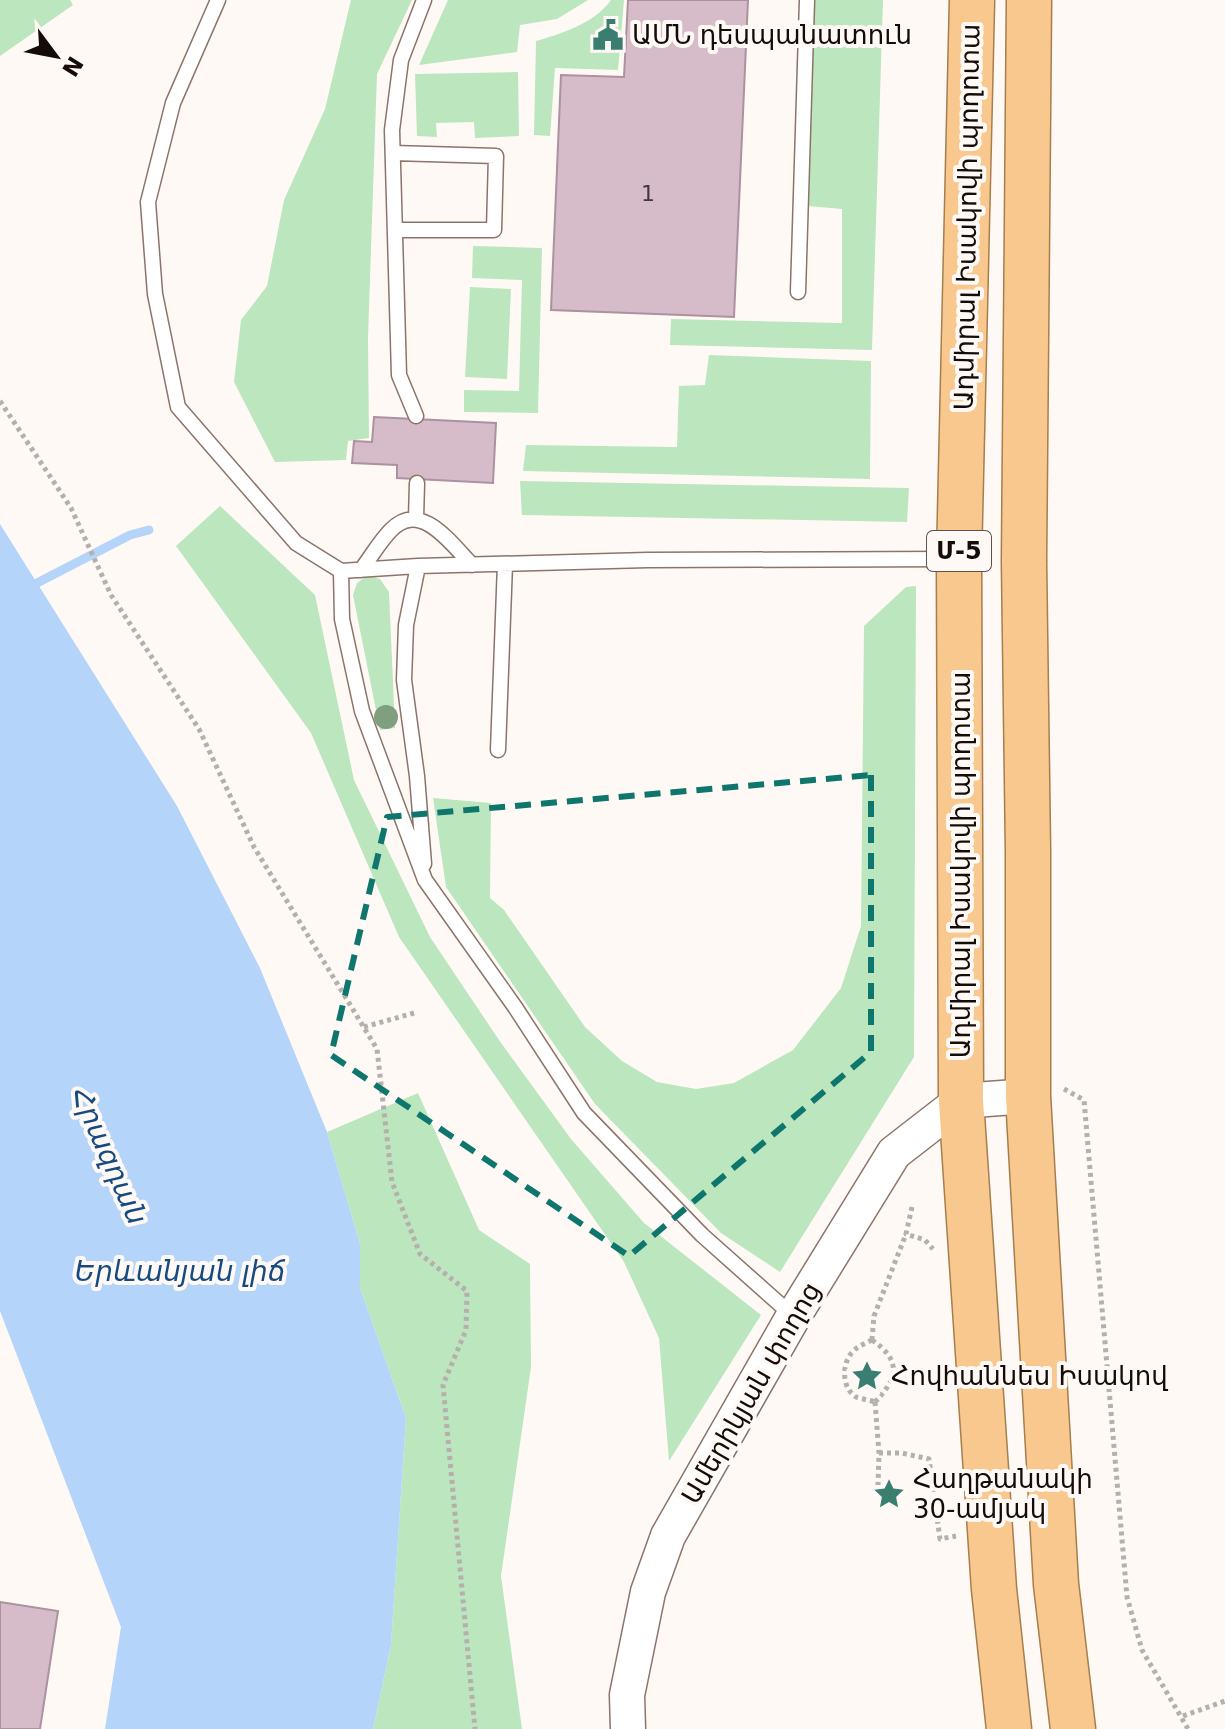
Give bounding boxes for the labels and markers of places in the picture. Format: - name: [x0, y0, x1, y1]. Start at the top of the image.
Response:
- public building icon: ԱՄՆ դեսպանատուն: [591, 18, 625, 52]
- place label: ԱՄՆ դեսպանատուն: [632, 20, 912, 50]
- place icon: Հովհաննես Իսակով: [850, 1359, 884, 1393]
- place label: Հովհաննես Իսակով: [891, 1361, 1168, 1391]
- place label: Հաղթանակի 30-ամյակ: [913, 1464, 1093, 1524]
- place icon: Հաղթանակի 30-ամյակ: [872, 1477, 906, 1511]

